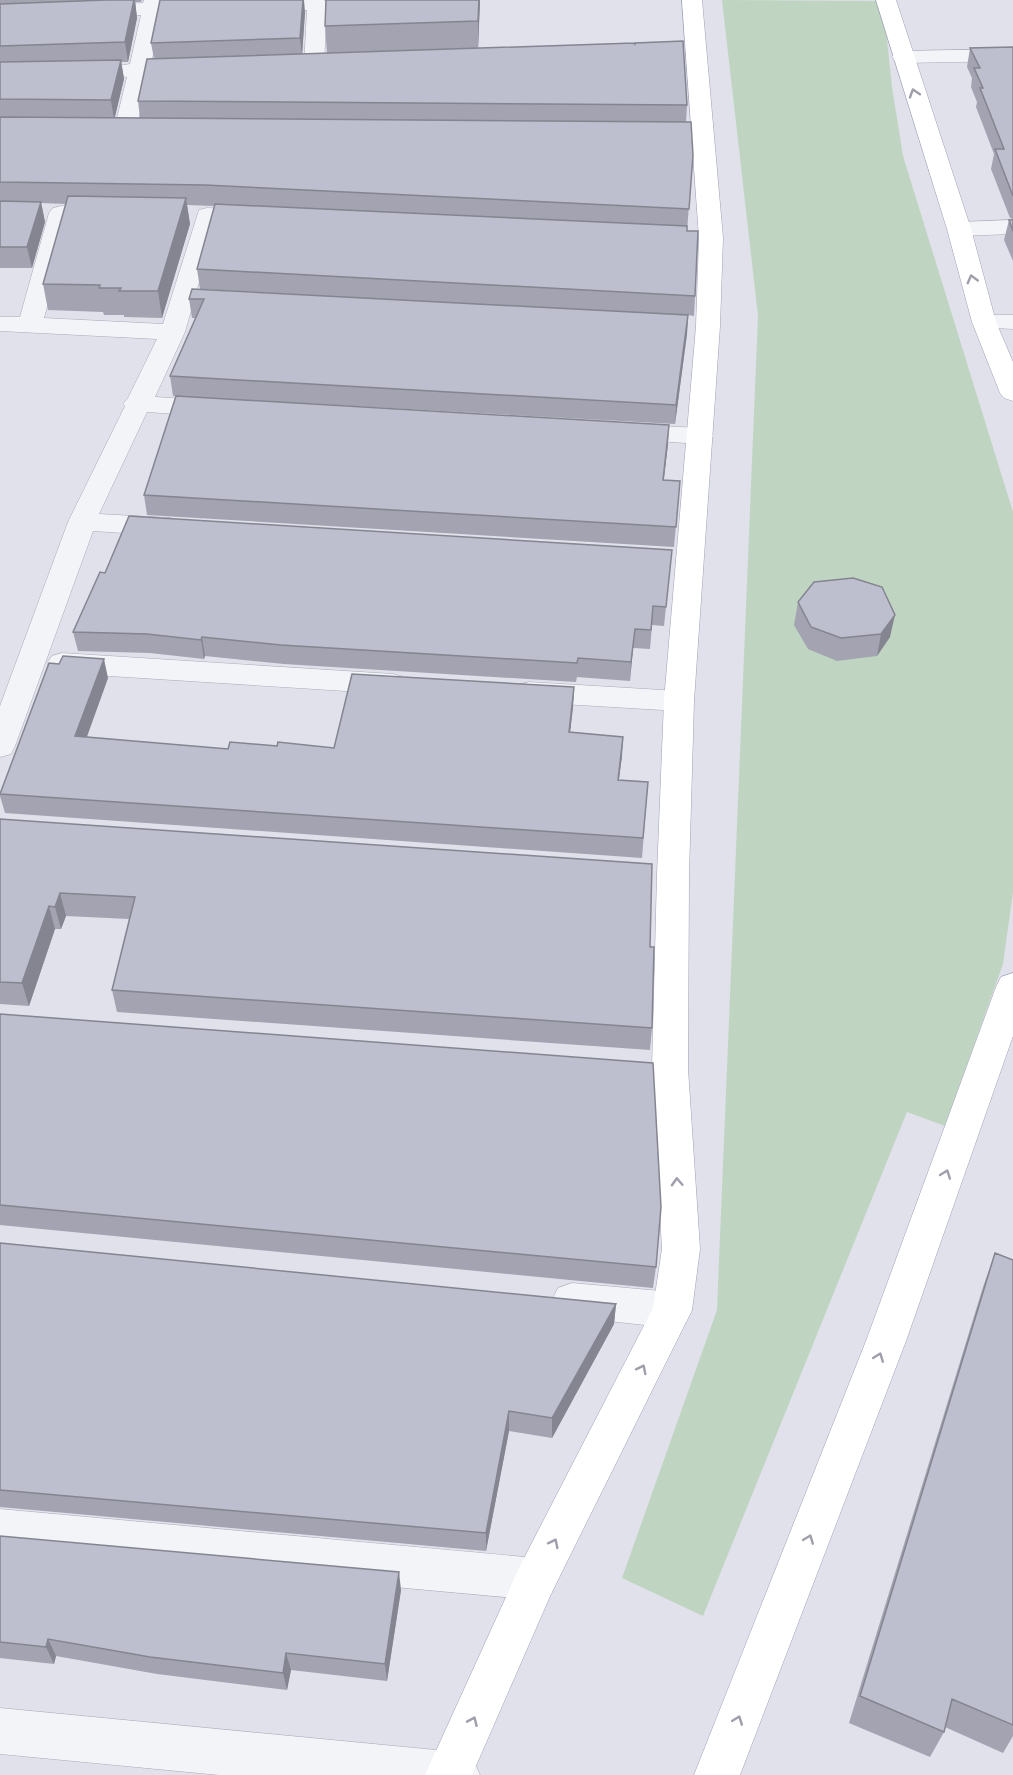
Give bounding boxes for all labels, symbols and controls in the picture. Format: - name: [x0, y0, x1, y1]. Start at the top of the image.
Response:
- one-way arrow: [909, 88, 921, 99]
- one-way arrow: [967, 274, 980, 284]
- one-way arrow: [939, 1169, 952, 1180]
- one-way arrow: [671, 1178, 684, 1187]
- one-way arrow: [872, 1352, 885, 1363]
- one-way arrow: [635, 1365, 646, 1376]
- one-way arrow: [802, 1534, 814, 1545]
- one-way arrow: [547, 1539, 558, 1550]
- one-way arrow: [465, 1716, 477, 1727]
- one-way arrow: [731, 1716, 743, 1727]

